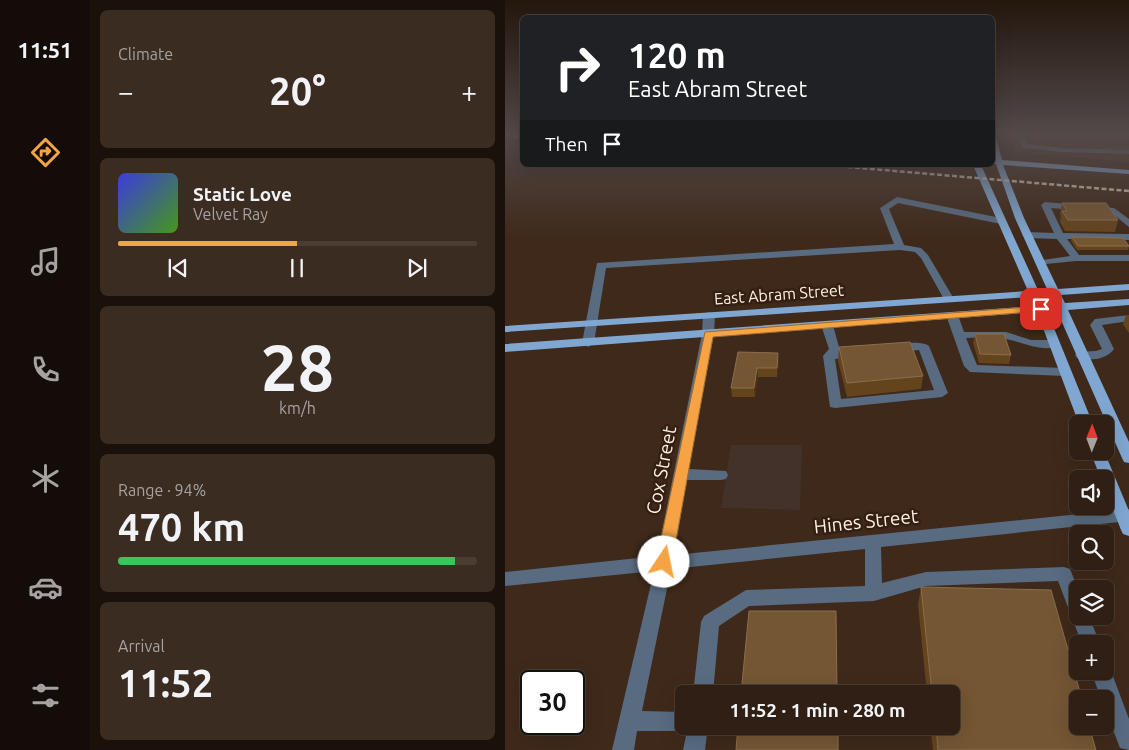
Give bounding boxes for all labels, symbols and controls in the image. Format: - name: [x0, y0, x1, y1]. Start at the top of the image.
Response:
- icon: right: [545, 35, 610, 100]
- text: 120 m: [628, 35, 726, 75]
- text: 11:51: [17, 37, 73, 62]
- text: Climate: [118, 45, 173, 63]
- text: 20°: [269, 70, 326, 112]
- text: −: [118, 76, 134, 107]
- text: +: [461, 76, 477, 107]
- text: East Abram Street: [628, 76, 807, 101]
- icon: arrive: [598, 130, 626, 158]
- text: Then: [545, 133, 588, 155]
- icon: directions: [28, 135, 63, 170]
- text: Static Love: [193, 183, 292, 205]
- text: Velvet Ray: [193, 205, 268, 223]
- icon: music: [28, 244, 63, 279]
- icon: previous: [164, 254, 192, 282]
- icon: pause: [283, 254, 311, 282]
- icon: next: [403, 254, 431, 282]
- street label: East Abram Street: [713, 280, 845, 308]
- pin: [1020, 288, 1062, 330]
- icon: arrive: [1027, 295, 1055, 323]
- text: 28: [261, 330, 334, 403]
- icon: phone: [28, 352, 63, 387]
- text: km/h: [279, 399, 316, 417]
- north arrow: [1069, 415, 1114, 460]
- map controls: [1069, 415, 1114, 735]
- street label: Cox Street: [642, 423, 680, 516]
- icon: climate: [28, 461, 63, 496]
- button: sound: [1069, 470, 1114, 515]
- text: Range · 94%: [118, 481, 206, 499]
- street label: Hines Street: [813, 505, 920, 537]
- text: 470 km: [118, 506, 245, 548]
- button: search: [1069, 525, 1114, 570]
- position arrow: [637, 535, 689, 587]
- icon: car: [28, 570, 63, 605]
- button: layers: [1069, 580, 1114, 625]
- button: +: [1069, 635, 1114, 680]
- text: Arrival: [118, 637, 165, 655]
- text: 11:52: [118, 662, 213, 704]
- speed limit sign: 30: [520, 670, 585, 735]
- icon: filters: [28, 678, 63, 713]
- button: −: [1069, 690, 1114, 735]
- text: 11:52 · 1 min · 280 m: [730, 699, 905, 721]

